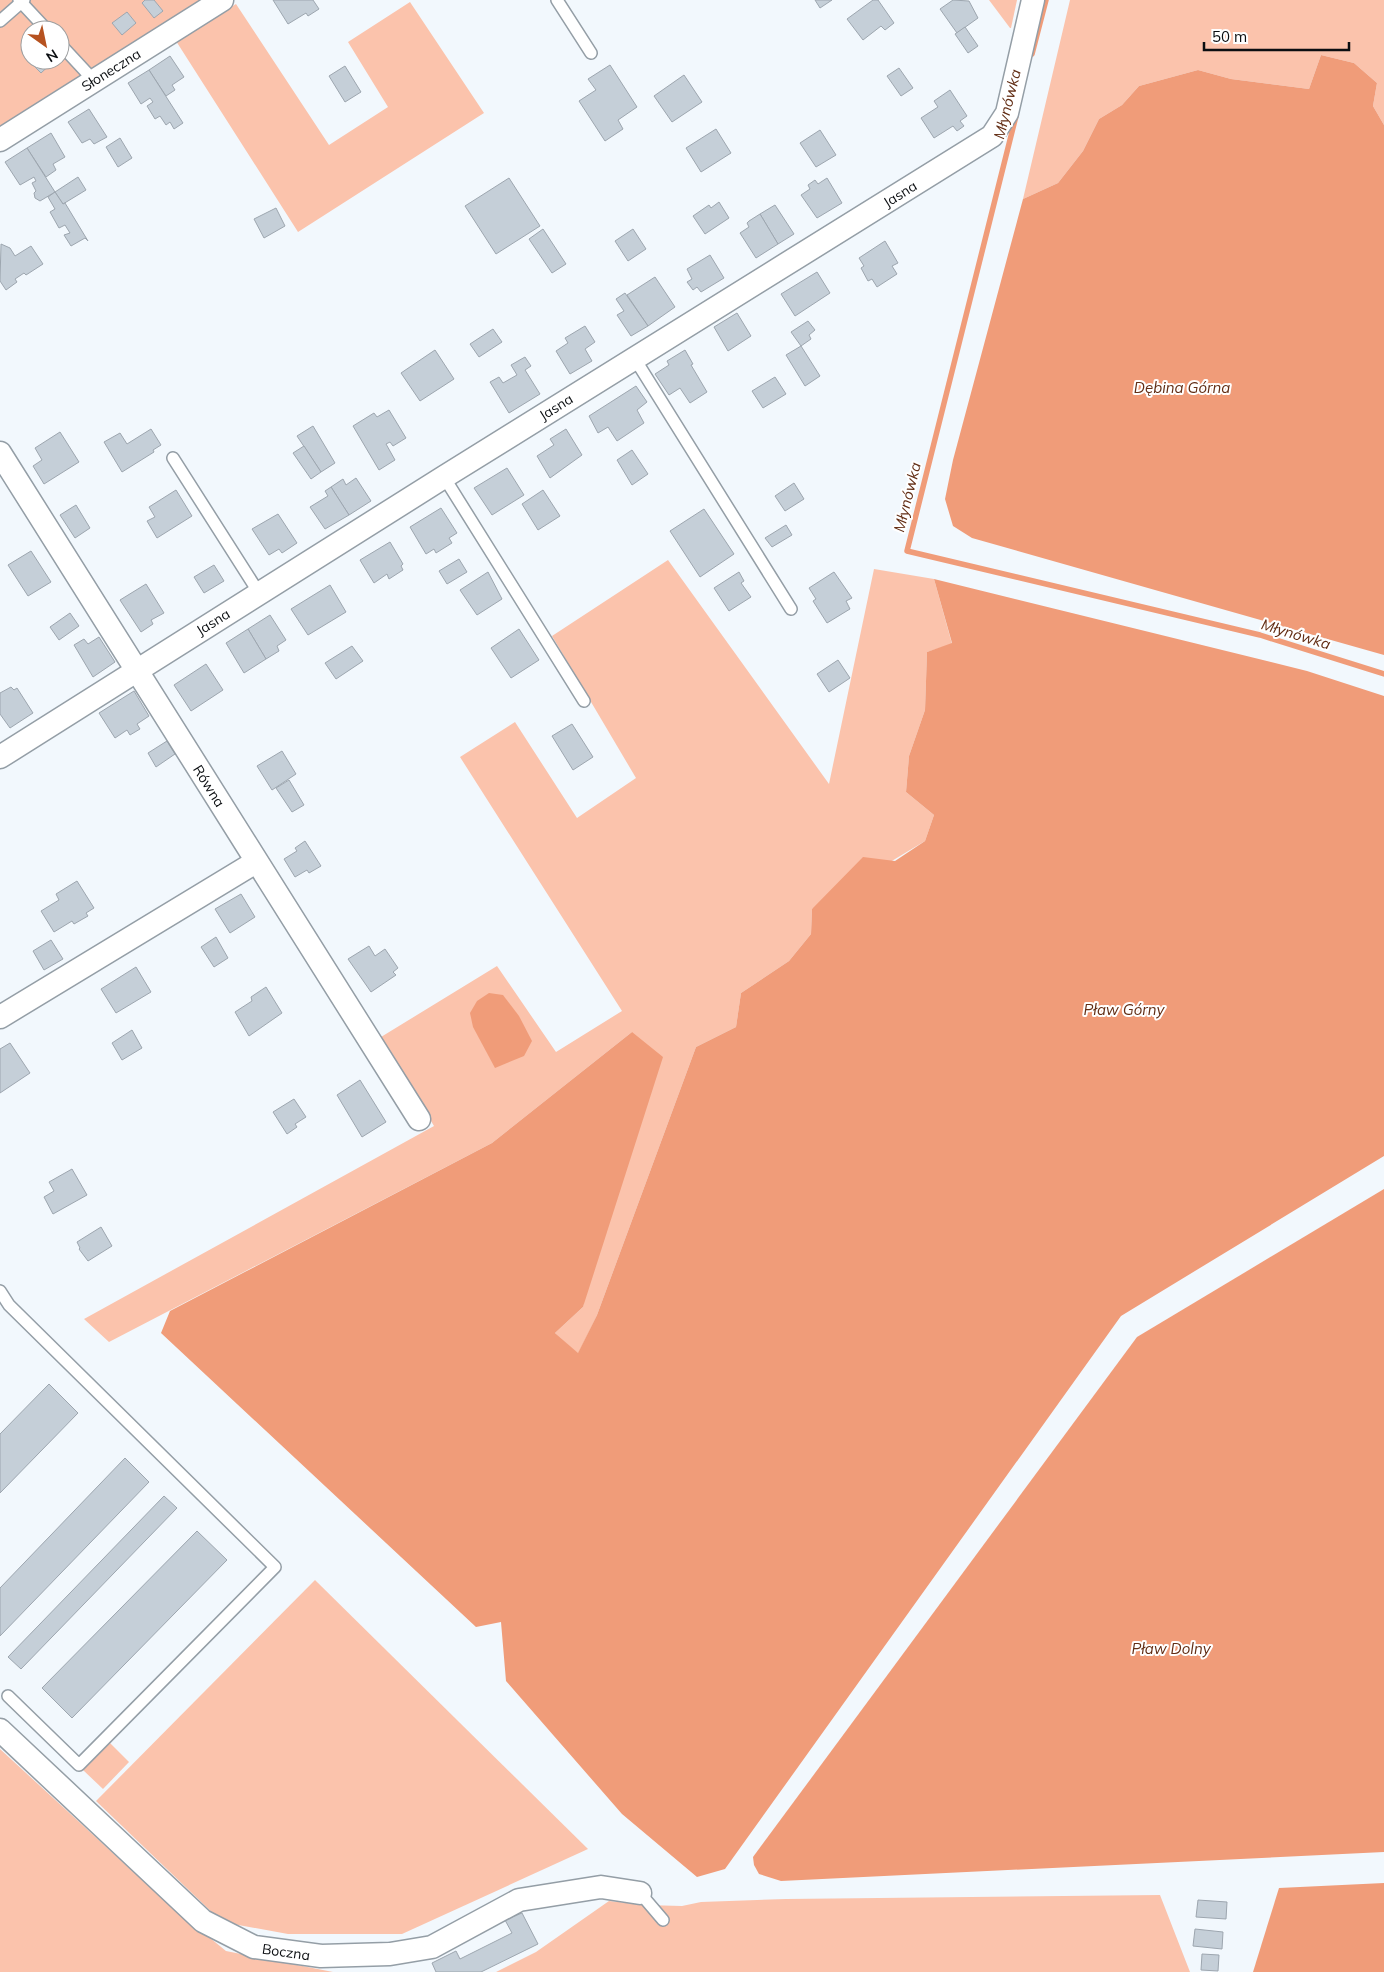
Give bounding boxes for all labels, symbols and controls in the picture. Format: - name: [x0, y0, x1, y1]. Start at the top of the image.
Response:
- north arrow: [20, 20, 70, 70]
- scale bar: [1204, 20, 1349, 52]
- text: 50 m: [1212, 27, 1247, 46]
- text: N: [43, 45, 61, 66]
- street label: Słoneczna: [78, 45, 144, 95]
- water label: Młynówka: [989, 67, 1025, 141]
- street label: Jasna: [880, 177, 920, 211]
- water label: Dębina Górna: [1134, 378, 1230, 397]
- street label: Jasna: [536, 390, 576, 424]
- water label: Młynówka: [889, 460, 925, 534]
- street label: Jasna: [193, 605, 233, 639]
- water label: Młynówka: [1259, 614, 1333, 654]
- street label: Równa: [189, 762, 229, 810]
- water label: Pław Górny: [1084, 1000, 1165, 1019]
- water label: Pław Dolny: [1131, 1639, 1212, 1658]
- street label: Boczna: [261, 1940, 311, 1964]

